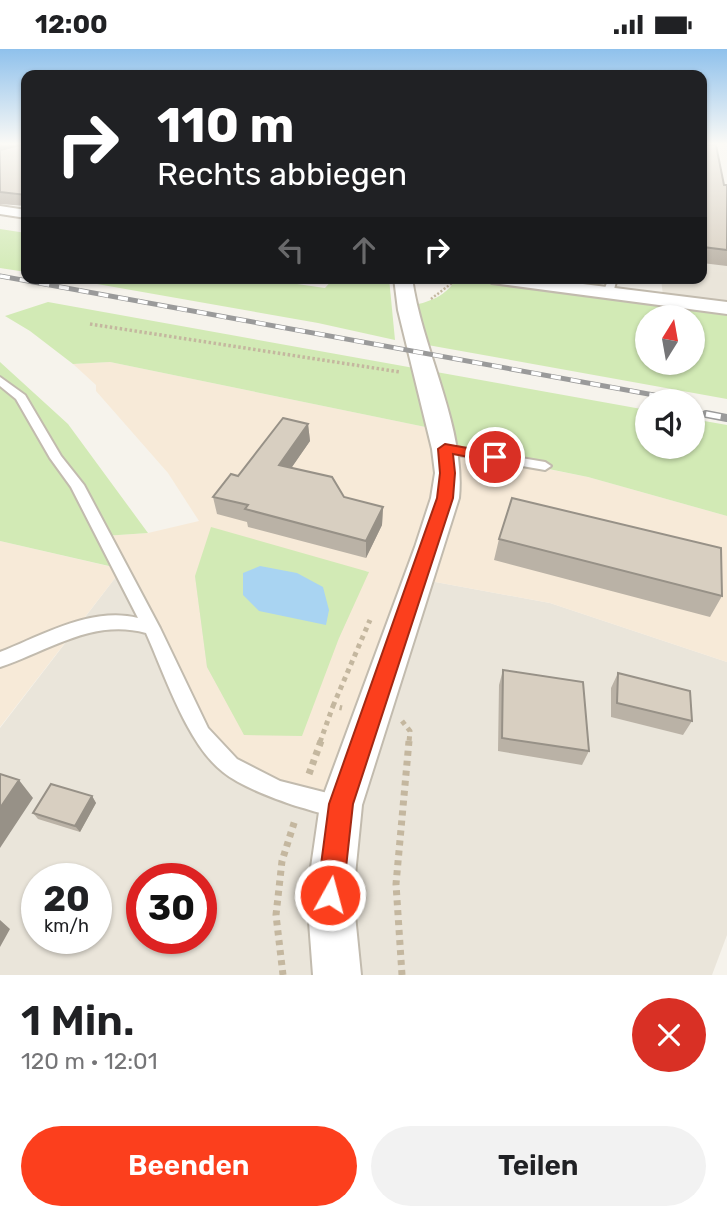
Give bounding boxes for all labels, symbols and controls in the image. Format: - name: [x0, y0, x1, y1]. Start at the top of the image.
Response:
- text: 12:00: [35, 9, 108, 40]
- text: 110 m: [157, 96, 294, 154]
- icon: right: [42, 98, 133, 189]
- text: Rechts abbiegen: [157, 155, 407, 193]
- icon: left: [272, 231, 310, 269]
- icon: ahead: [345, 231, 383, 269]
- icon: right: [418, 231, 456, 269]
- north arrow: [635, 305, 705, 375]
- map controls: [635, 305, 705, 459]
- button: sound: [635, 389, 705, 459]
- pin: [465, 427, 525, 487]
- icon: arrive: [476, 438, 514, 476]
- position arrow: [293, 858, 367, 932]
- speed limit sign: 30: [126, 863, 217, 954]
- text: 20: [43, 878, 90, 920]
- text: km/h: [44, 915, 89, 937]
- text: 1 Min.: [21, 996, 134, 1046]
- button: close: [632, 998, 706, 1072]
- text: 120 m · 12:01: [21, 1047, 158, 1075]
- button: Beenden: [21, 1126, 357, 1206]
- button: Teilen: [371, 1126, 706, 1206]

